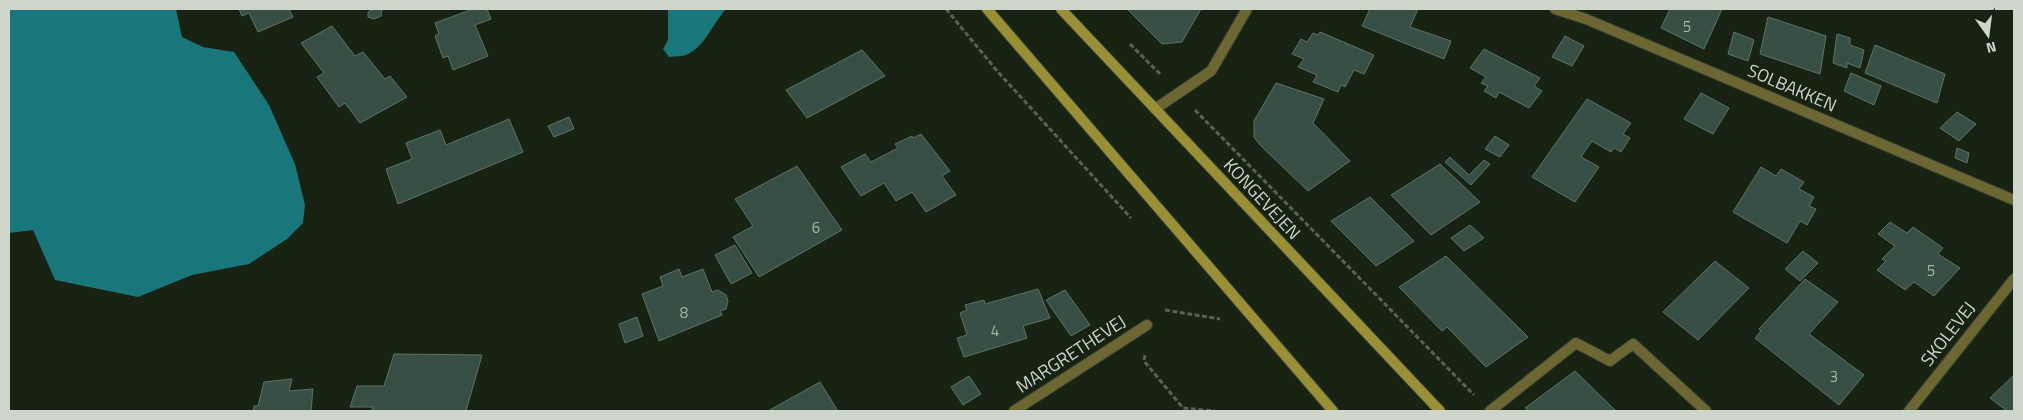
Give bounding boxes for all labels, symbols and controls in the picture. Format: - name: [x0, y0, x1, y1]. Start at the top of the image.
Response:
- north arrow: [1963, 10, 2013, 60]
- house number: 5: [1683, 15, 1691, 38]
- text: N: [1984, 37, 1999, 59]
- street label: SOLBAKKEN: [1743, 57, 1841, 118]
- street label: KONGEVEJEN: [1217, 152, 1307, 245]
- house number: 6: [812, 216, 820, 239]
- house number: 5: [1927, 259, 1935, 282]
- street label: SKOLEVEJ: [1914, 296, 1982, 372]
- house number: 8: [680, 301, 688, 324]
- street label: MARGRETHEVEJ: [1010, 308, 1131, 399]
- house number: 4: [991, 319, 999, 342]
- house number: 3: [1830, 365, 1838, 388]

